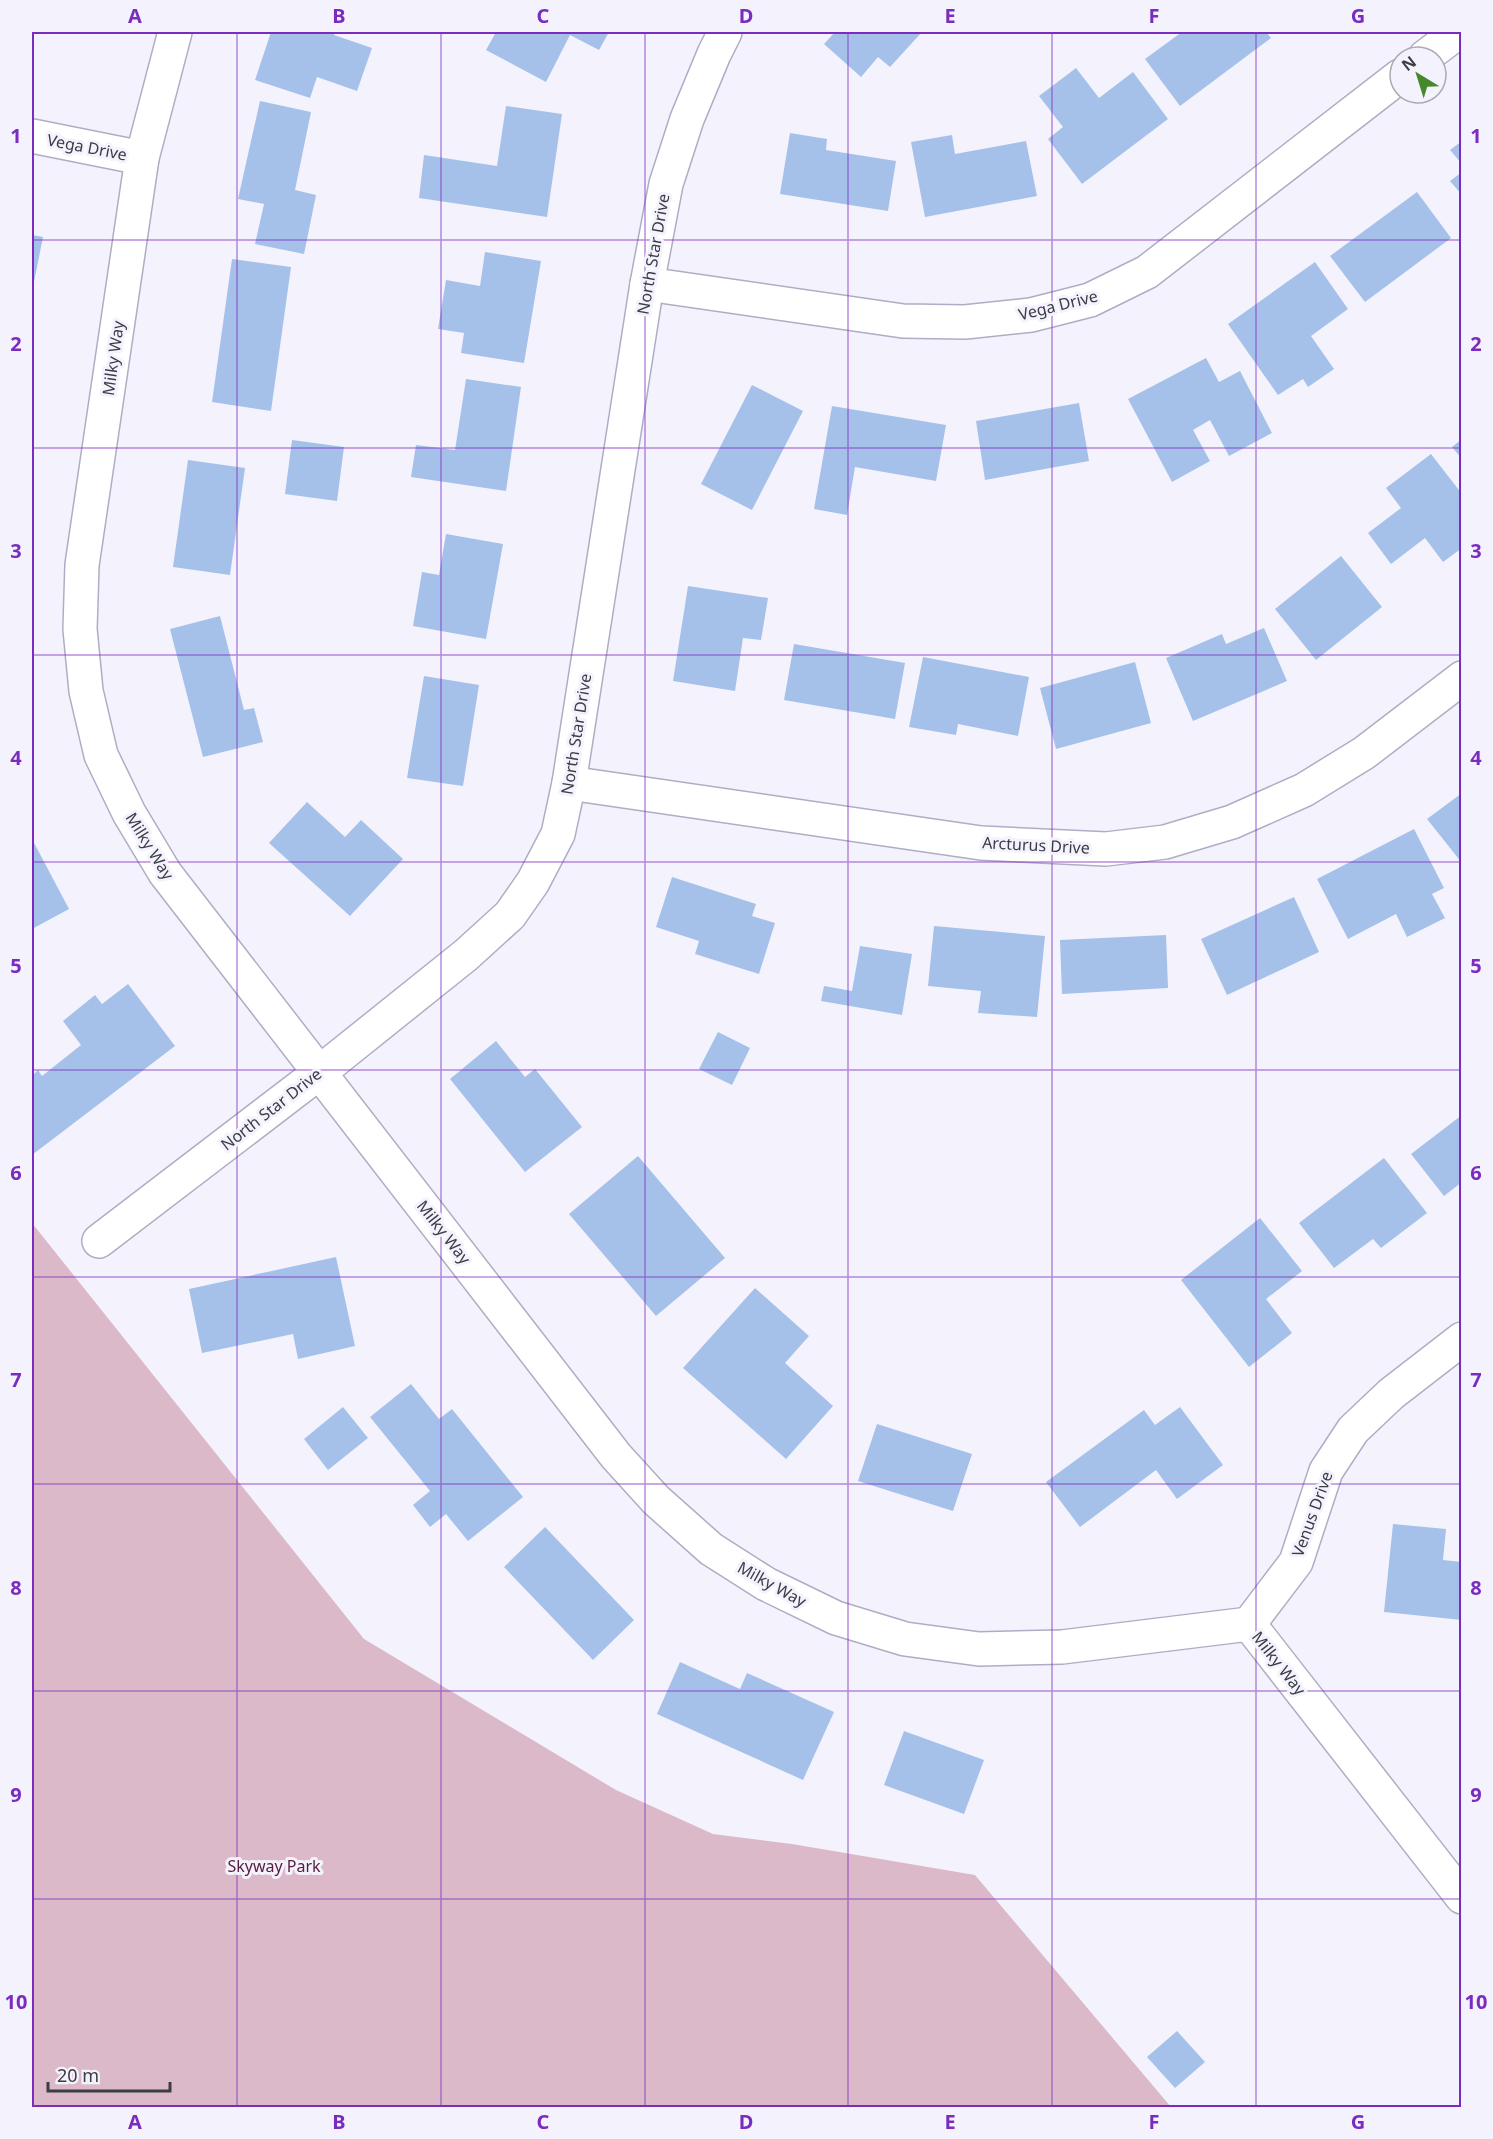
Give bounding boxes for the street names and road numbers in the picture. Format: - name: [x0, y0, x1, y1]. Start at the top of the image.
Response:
- street label: Vega Drive: [45, 128, 129, 166]
- street label: North Star Drive: [632, 192, 674, 316]
- street label: Vega Drive: [1016, 285, 1100, 325]
- street label: Milky Way: [97, 318, 129, 397]
- street label: North Star Drive: [556, 672, 596, 796]
- street label: Milky Way: [121, 808, 180, 884]
- street label: Arcturus Drive: [982, 831, 1090, 859]
- street label: North Star Drive: [216, 1063, 326, 1155]
- street label: Milky Way: [412, 1196, 476, 1269]
- street label: Venus Drive: [1286, 1468, 1338, 1560]
- street label: Milky Way: [734, 1556, 811, 1612]
- street label: Milky Way: [1247, 1627, 1311, 1700]

